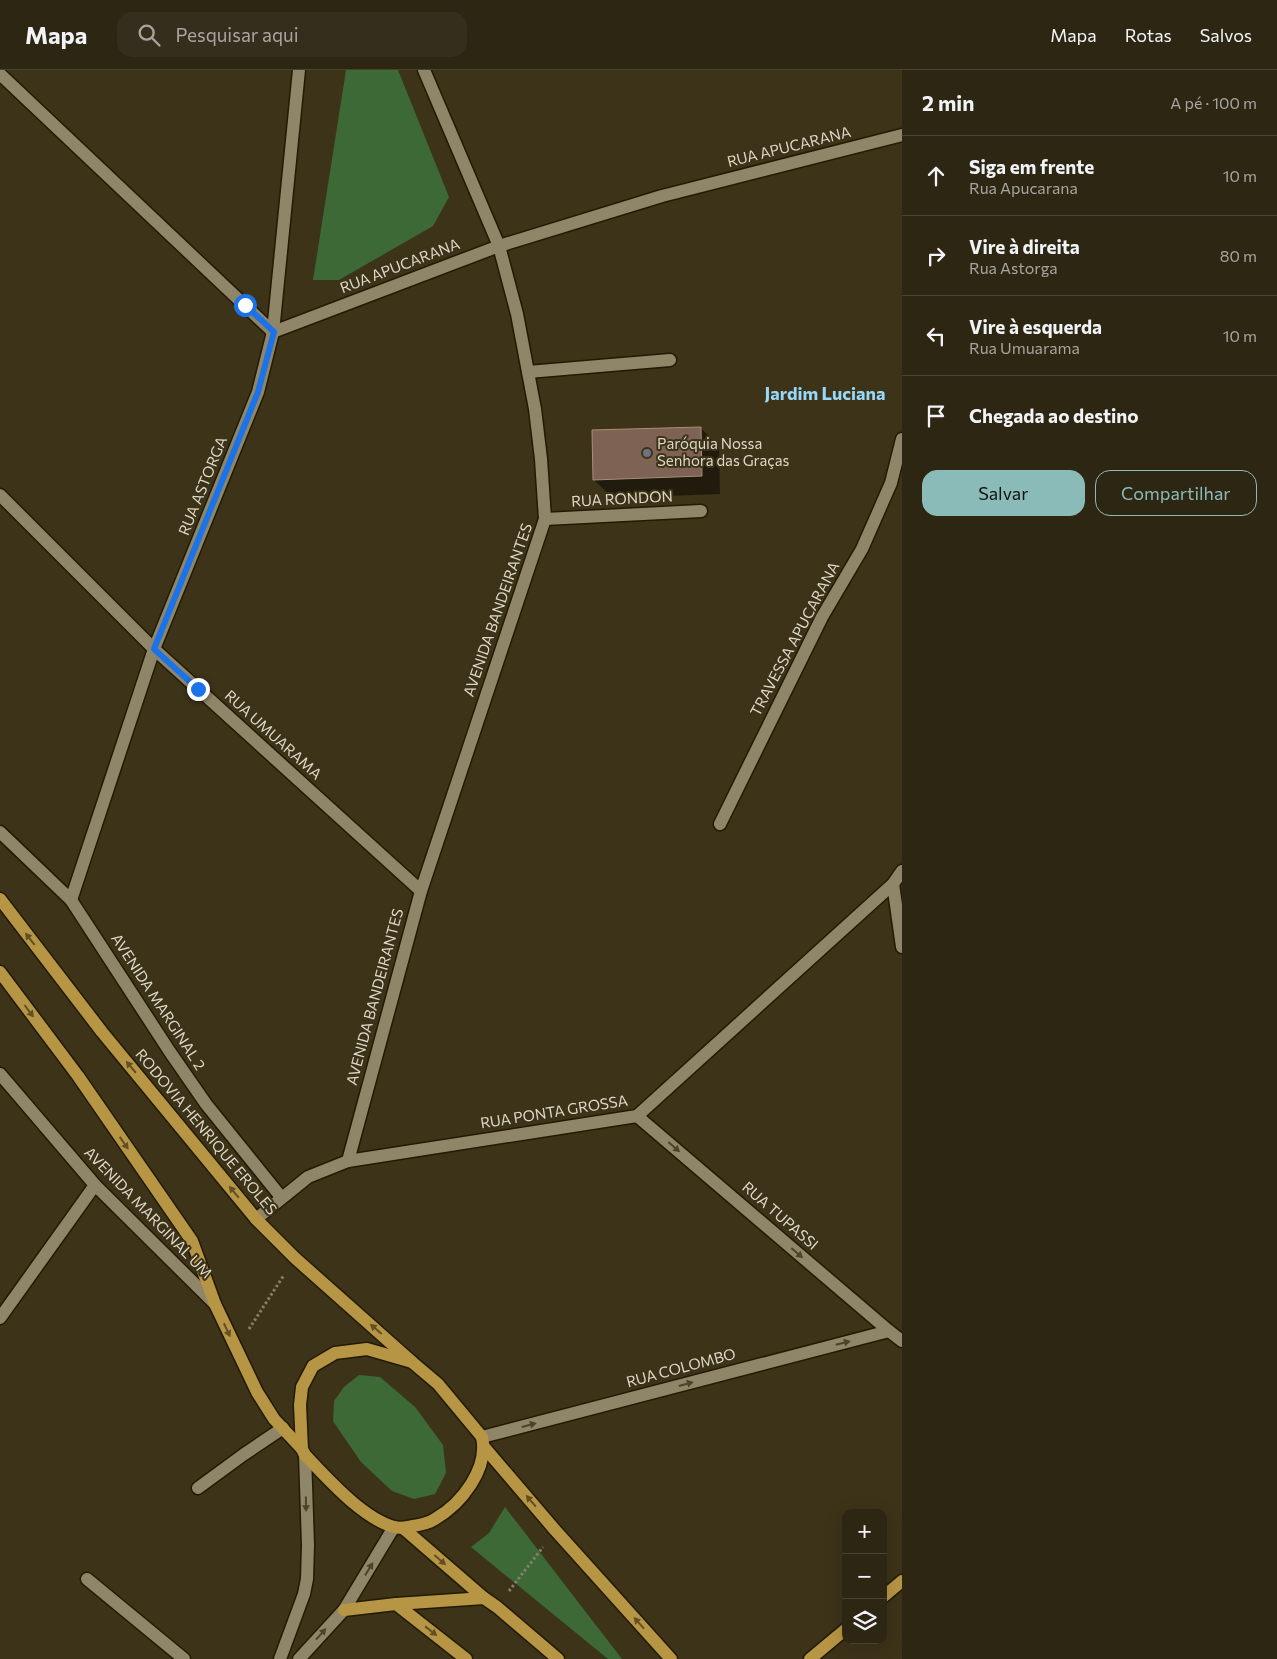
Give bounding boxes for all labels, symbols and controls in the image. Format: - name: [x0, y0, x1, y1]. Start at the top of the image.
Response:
- search box: [117, 12, 467, 57]
- text: Mapa: [25, 20, 87, 49]
- icon: search: [135, 21, 163, 49]
- text: Pesquisar aqui: [175, 23, 299, 46]
- text: Mapa: [1050, 24, 1097, 46]
- text: Rotas: [1125, 24, 1172, 46]
- text: Salvos: [1200, 24, 1252, 46]
- text: 2 min: [922, 90, 974, 115]
- text: A pé · 100 m: [1170, 93, 1257, 112]
- street label: RUA APUCARANA: [725, 122, 852, 170]
- text: Siga em frente: [969, 155, 1094, 178]
- icon: ahead: [922, 162, 950, 190]
- text: 10 m: [1223, 166, 1257, 185]
- text: Rua Apucarana: [969, 178, 1078, 197]
- street label: RUA APUCARANA: [337, 234, 462, 296]
- text: Vire à direita: [969, 235, 1080, 258]
- icon: right: [922, 242, 950, 270]
- text: 80 m: [1220, 246, 1257, 265]
- text: Rua Astorga: [969, 258, 1058, 277]
- route start: [234, 294, 257, 317]
- text: Vire à esquerda: [969, 315, 1102, 338]
- icon: left: [922, 322, 950, 350]
- text: 10 m: [1223, 326, 1257, 345]
- text: Rua Umuarama: [969, 338, 1080, 357]
- district label: Jardim Luciana: [765, 382, 885, 404]
- icon: arrive: [922, 402, 950, 430]
- text: Chegada ao destino: [969, 404, 1139, 427]
- street label: RUA ASTORGA: [174, 434, 230, 538]
- place label: Paróquia Nossa Senhora das Graças: [657, 434, 790, 469]
- marker: Paróquia Nossa Senhora das Graças: [641, 447, 653, 459]
- button: Salvar: [922, 470, 1085, 516]
- button: Compartilhar: [1095, 470, 1257, 516]
- street label: RUA RONDON: [571, 486, 673, 510]
- street label: AVENIDA BANDEIRANTES: [459, 520, 535, 699]
- street label: TRAVESSA APUCARANA: [746, 558, 843, 719]
- route end: [187, 678, 210, 701]
- street label: RUA UMUARAMA: [221, 686, 326, 783]
- street label: AVENIDA BANDEIRANTES: [342, 906, 406, 1087]
- street label: AVENIDA MARGINAL 2: [108, 930, 210, 1073]
- one-way arrow: [25, 933, 36, 946]
- one-way arrow: [24, 1004, 35, 1017]
- street label: RODOVIA HENRIQUE EROLES: [132, 1045, 282, 1218]
- one-way arrow: [125, 1060, 136, 1073]
- street label: RUA PONTA GROSSA: [479, 1090, 629, 1132]
- one-way arrow: [119, 1136, 129, 1150]
- one-way arrow: [667, 1142, 680, 1153]
- street label: AVENIDA MARGINAL UM: [81, 1143, 216, 1282]
- street label: RUA TUPASSI: [739, 1177, 822, 1253]
- one-way arrow: [229, 1186, 240, 1198]
- one-way arrow: [791, 1247, 803, 1259]
- one-way arrow: [224, 1323, 232, 1337]
- one-way arrow: [369, 1324, 382, 1335]
- one-way arrow: [836, 1339, 851, 1347]
- street label: RUA COLOMBO: [624, 1344, 737, 1390]
- one-way arrow: [679, 1379, 694, 1387]
- one-way arrow: [521, 1421, 536, 1429]
- one-way arrow: [526, 1495, 537, 1507]
- one-way arrow: [302, 1496, 310, 1512]
- map controls: [842, 1509, 887, 1644]
- button: +: [842, 1509, 887, 1554]
- button: −: [842, 1554, 887, 1599]
- one-way arrow: [434, 1555, 447, 1566]
- one-way arrow: [364, 1562, 374, 1575]
- button: layers: [842, 1599, 887, 1644]
- one-way arrow: [633, 1617, 645, 1629]
- one-way arrow: [424, 1626, 437, 1637]
- one-way arrow: [315, 1629, 327, 1641]

